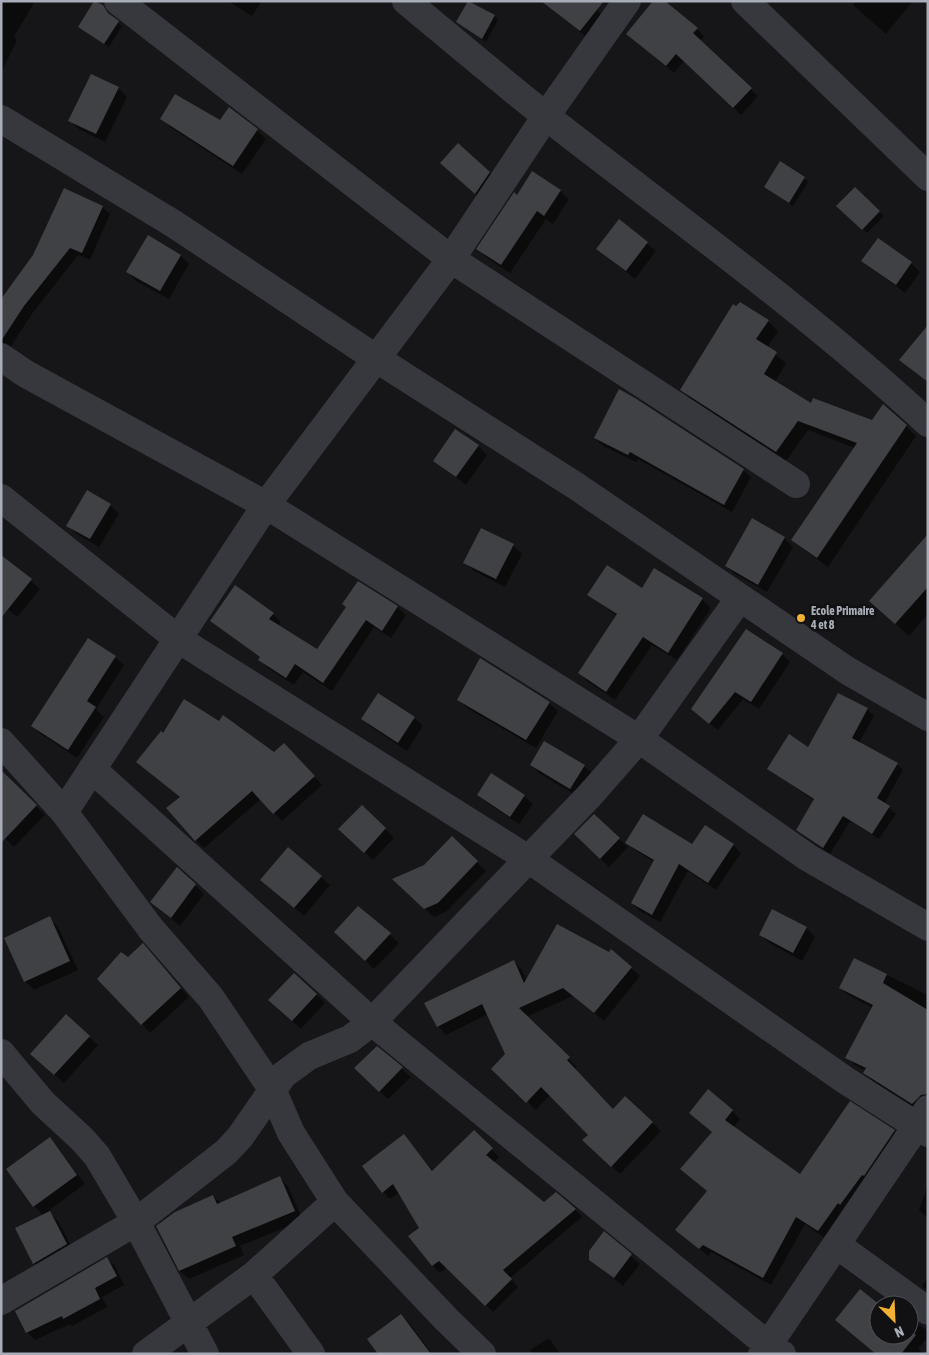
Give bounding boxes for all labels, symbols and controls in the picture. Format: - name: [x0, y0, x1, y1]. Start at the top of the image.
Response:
- place label: Ecole Primaire 4 et 8: [810, 604, 875, 632]
- marker: Ecole Primaire 4 et 8: [795, 612, 807, 624]
- north arrow: [869, 1295, 919, 1345]
- text: N: [892, 1323, 906, 1341]

